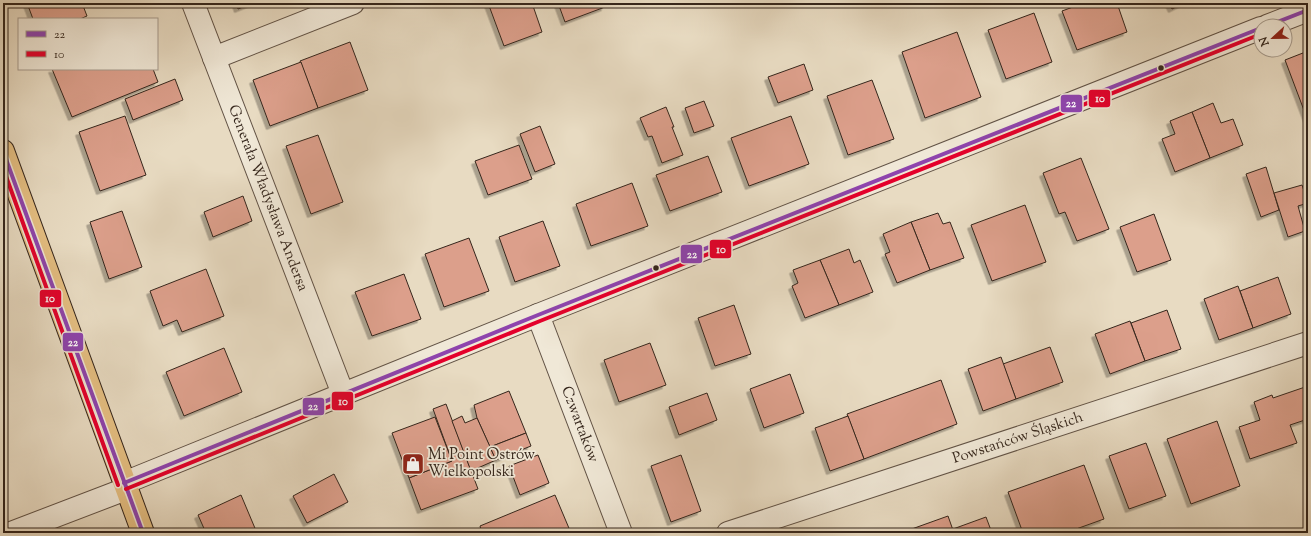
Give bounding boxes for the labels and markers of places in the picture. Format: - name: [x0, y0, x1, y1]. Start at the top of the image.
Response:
- unlabelled marker: [1156, 63, 1166, 73]
- unlabelled marker: [651, 263, 661, 273]
- place label: Mi Point Ostrów Wielkopolski: [428, 445, 535, 483]
- shop icon: Mi Point Ostrów Wielkopolski: [400, 451, 426, 477]

